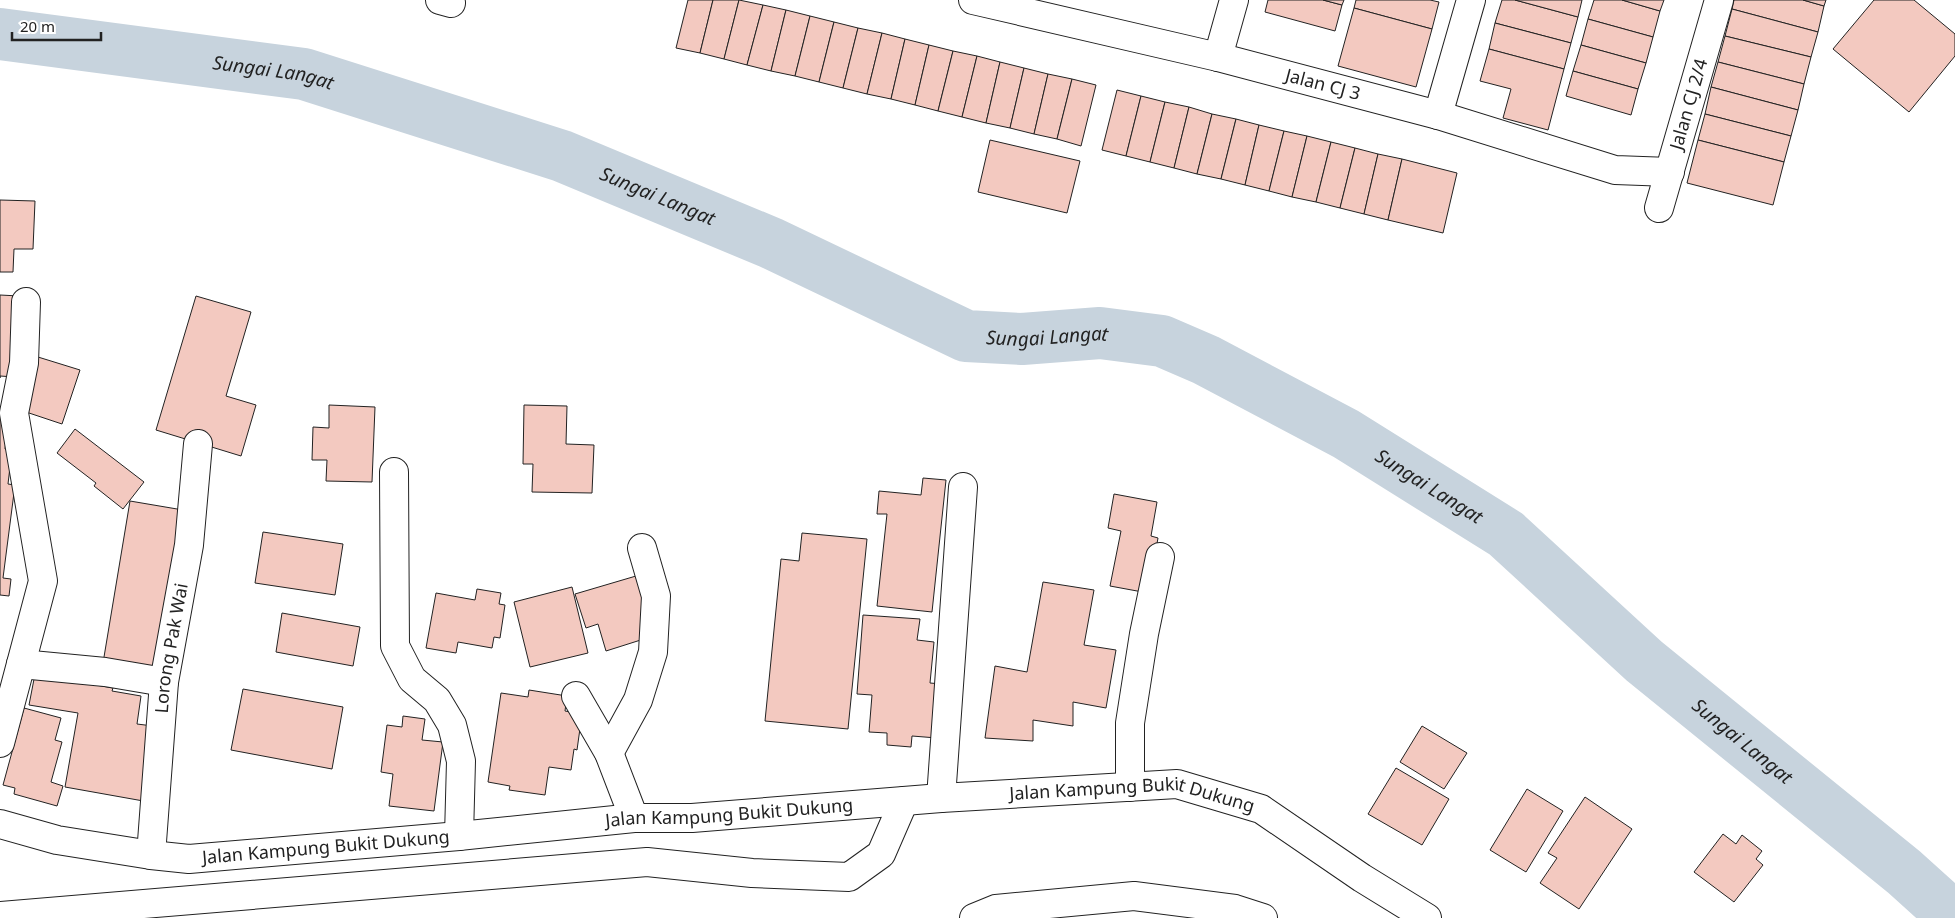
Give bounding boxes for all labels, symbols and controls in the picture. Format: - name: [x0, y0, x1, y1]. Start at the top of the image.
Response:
- scale bar: [12, 10, 101, 42]
- text: 20 m: [20, 16, 55, 36]
- water label: Sungai Langat: [211, 49, 338, 96]
- street label: Jalan CJ 2/4: [1663, 56, 1713, 154]
- street label: Jalan CJ 3: [1281, 62, 1363, 105]
- water label: Sungai Langat: [596, 160, 720, 232]
- water label: Sungai Langat: [985, 320, 1110, 352]
- water label: Sungai Langat: [1370, 443, 1489, 530]
- street label: Lorong Pak Wai: [149, 581, 193, 714]
- water label: Sungai Langat: [1687, 692, 1799, 790]
- street label: Jalan Kampung Bukit Dukung: [1007, 771, 1258, 817]
- street label: Jalan Kampung Bukit Dukung: [602, 792, 854, 832]
- street label: Jalan Kampung Bukit Dukung: [199, 824, 451, 869]

